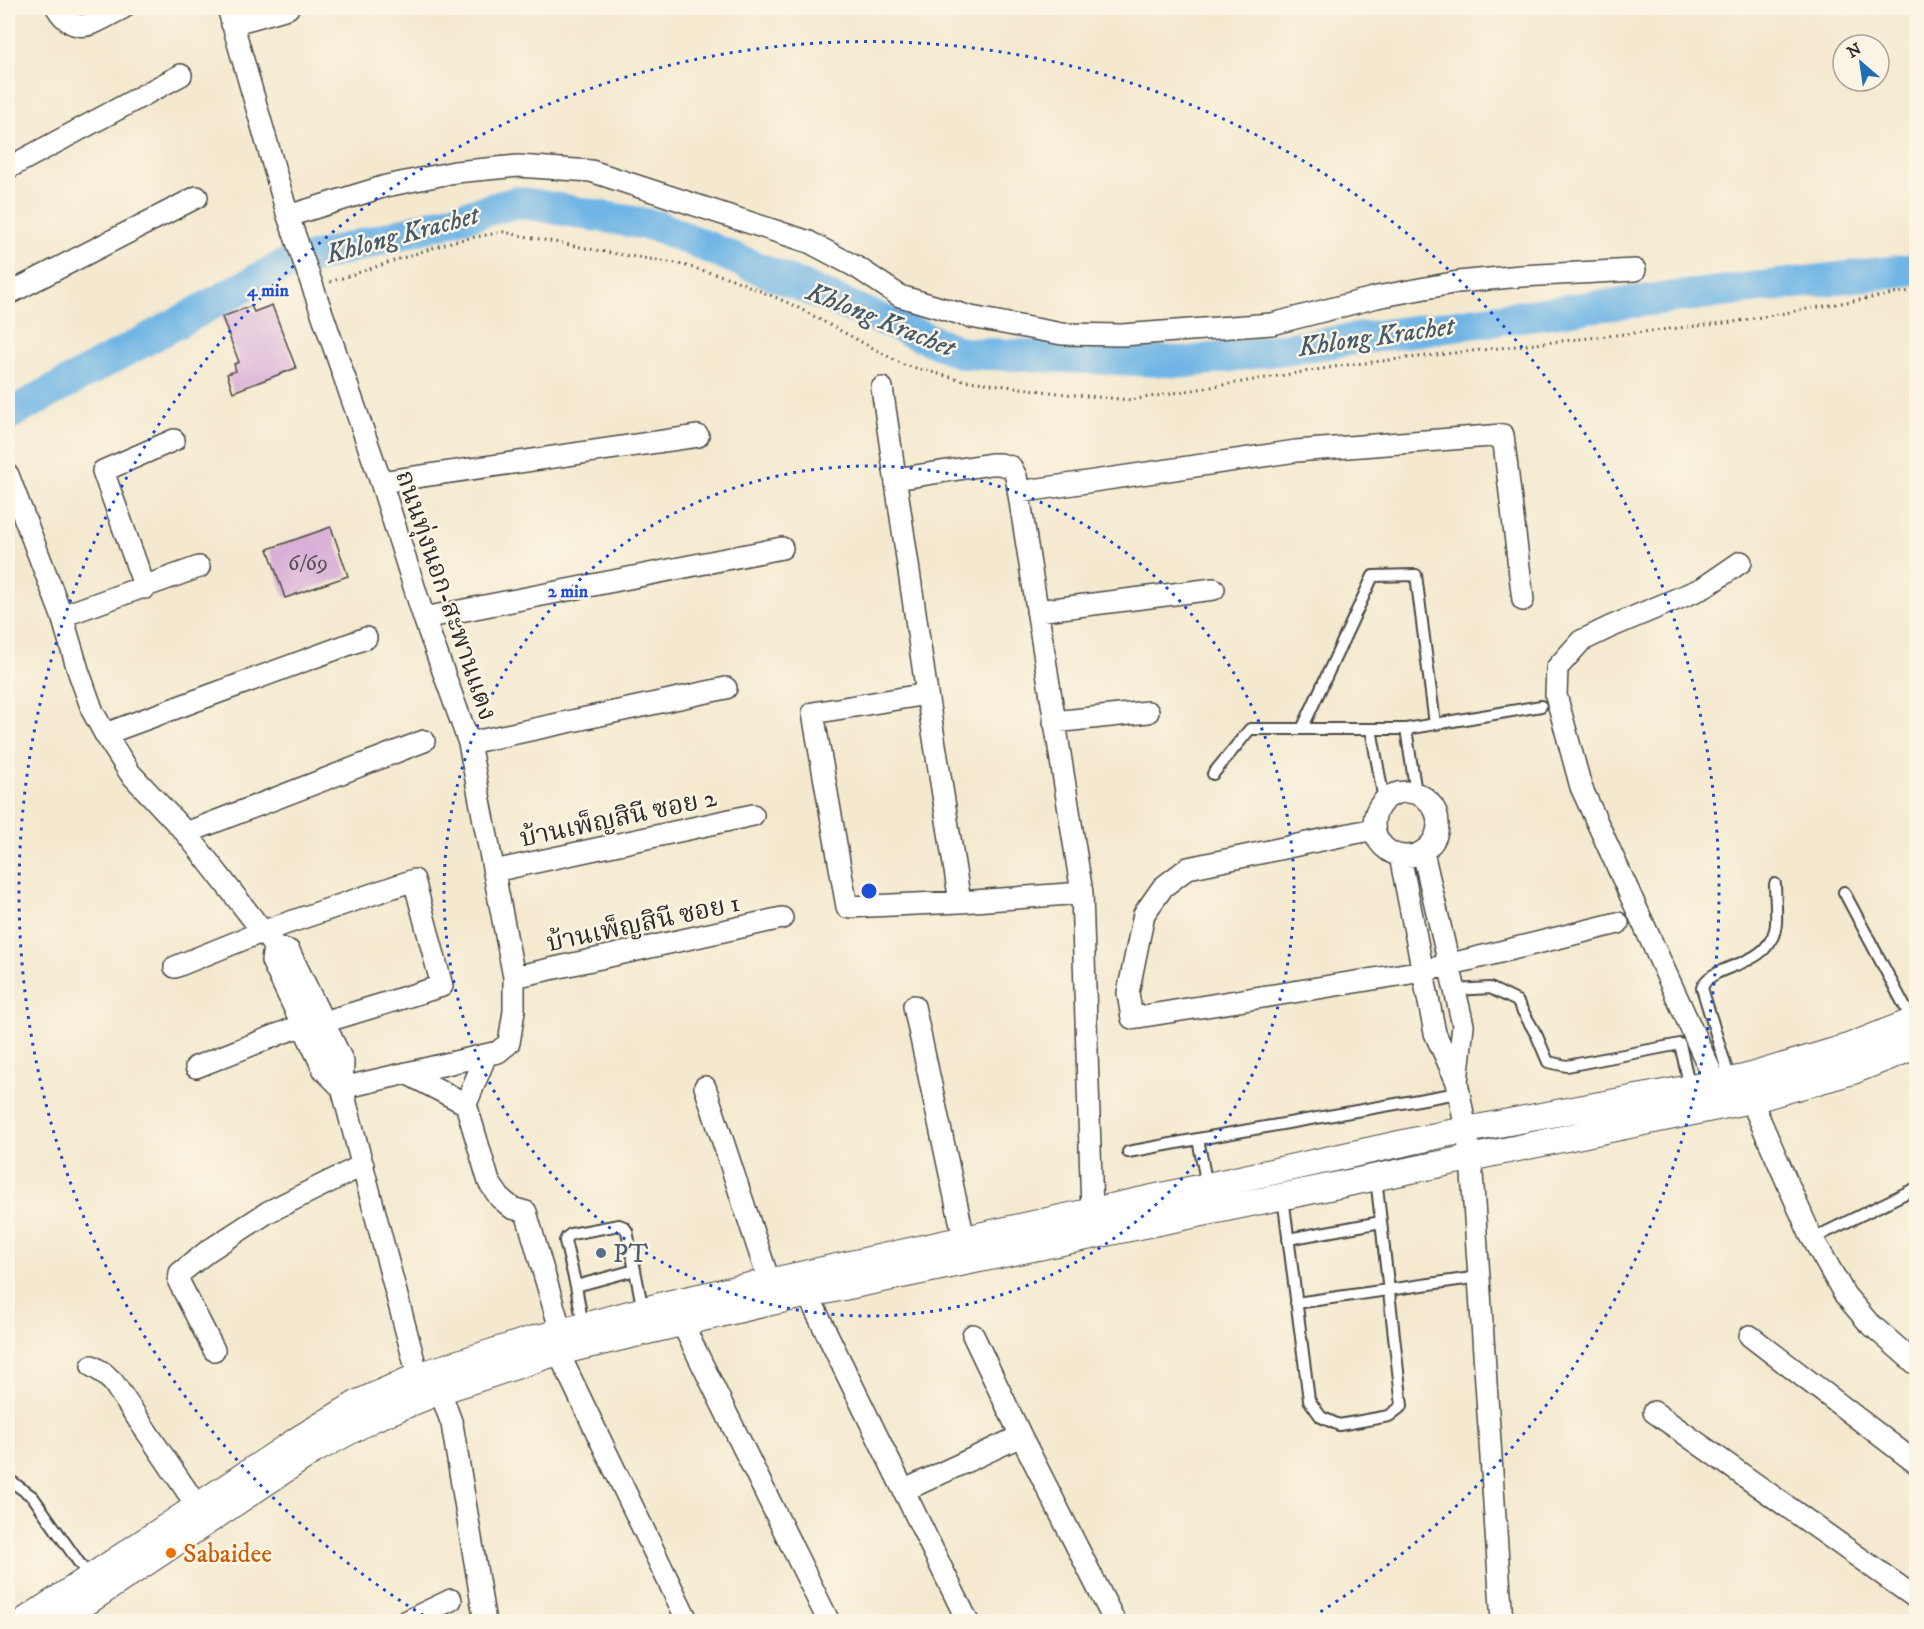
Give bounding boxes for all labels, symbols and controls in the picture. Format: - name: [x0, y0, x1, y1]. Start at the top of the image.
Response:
- north arrow: [1831, 33, 1891, 93]
- text: N: [1844, 39, 1865, 63]
- water label: Khlong Krachet: [321, 198, 484, 272]
- water label: Khlong Krachet: [800, 274, 961, 366]
- text: 4 min: [246, 280, 289, 302]
- water label: Khlong Krachet: [1295, 309, 1458, 365]
- street label: ถนนทุ่งนอก-สะพานแตง: [387, 466, 504, 725]
- house number: 6/69: [288, 550, 328, 577]
- text: 2 min: [548, 581, 589, 603]
- street label: บ้านเพ็ญสินี ซอย 2: [517, 781, 720, 855]
- centre of rings: [859, 881, 879, 901]
- street label: บ้านเพ็ญสินี ซอย 1: [544, 887, 743, 960]
- place label: PT: [613, 1238, 649, 1271]
- marker: PT: [594, 1246, 608, 1260]
- place label: Sabaidee: [183, 1538, 272, 1571]
- marker: Sabaidee: [164, 1546, 178, 1560]

